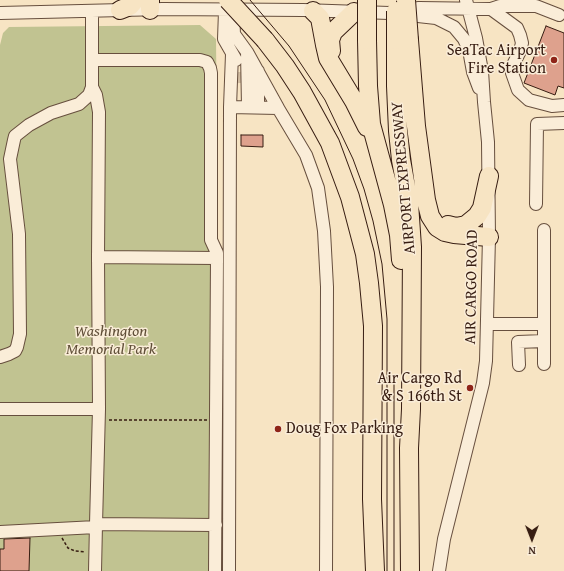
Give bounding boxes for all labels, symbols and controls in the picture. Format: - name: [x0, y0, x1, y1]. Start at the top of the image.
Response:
- place label: SeaTac Airport Fire Station: [447, 41, 546, 79]
- marker: SeaTac Airport Fire Station: [549, 55, 559, 65]
- street label: AIRPORT EXPRESSWAY: [388, 101, 420, 255]
- street label: AIR CARGO ROAD: [461, 229, 483, 345]
- park label: Washington Memorial Park: [66, 322, 156, 360]
- place label: Air Cargo Rd & S 166th St: [377, 369, 462, 407]
- marker: Air Cargo Rd & S 166th St: [465, 383, 475, 393]
- place label: Doug Fox Parking: [286, 419, 403, 439]
- marker: Doug Fox Parking: [273, 424, 283, 434]
- north arrow: [512, 519, 552, 559]
- text: N: [528, 543, 536, 559]

